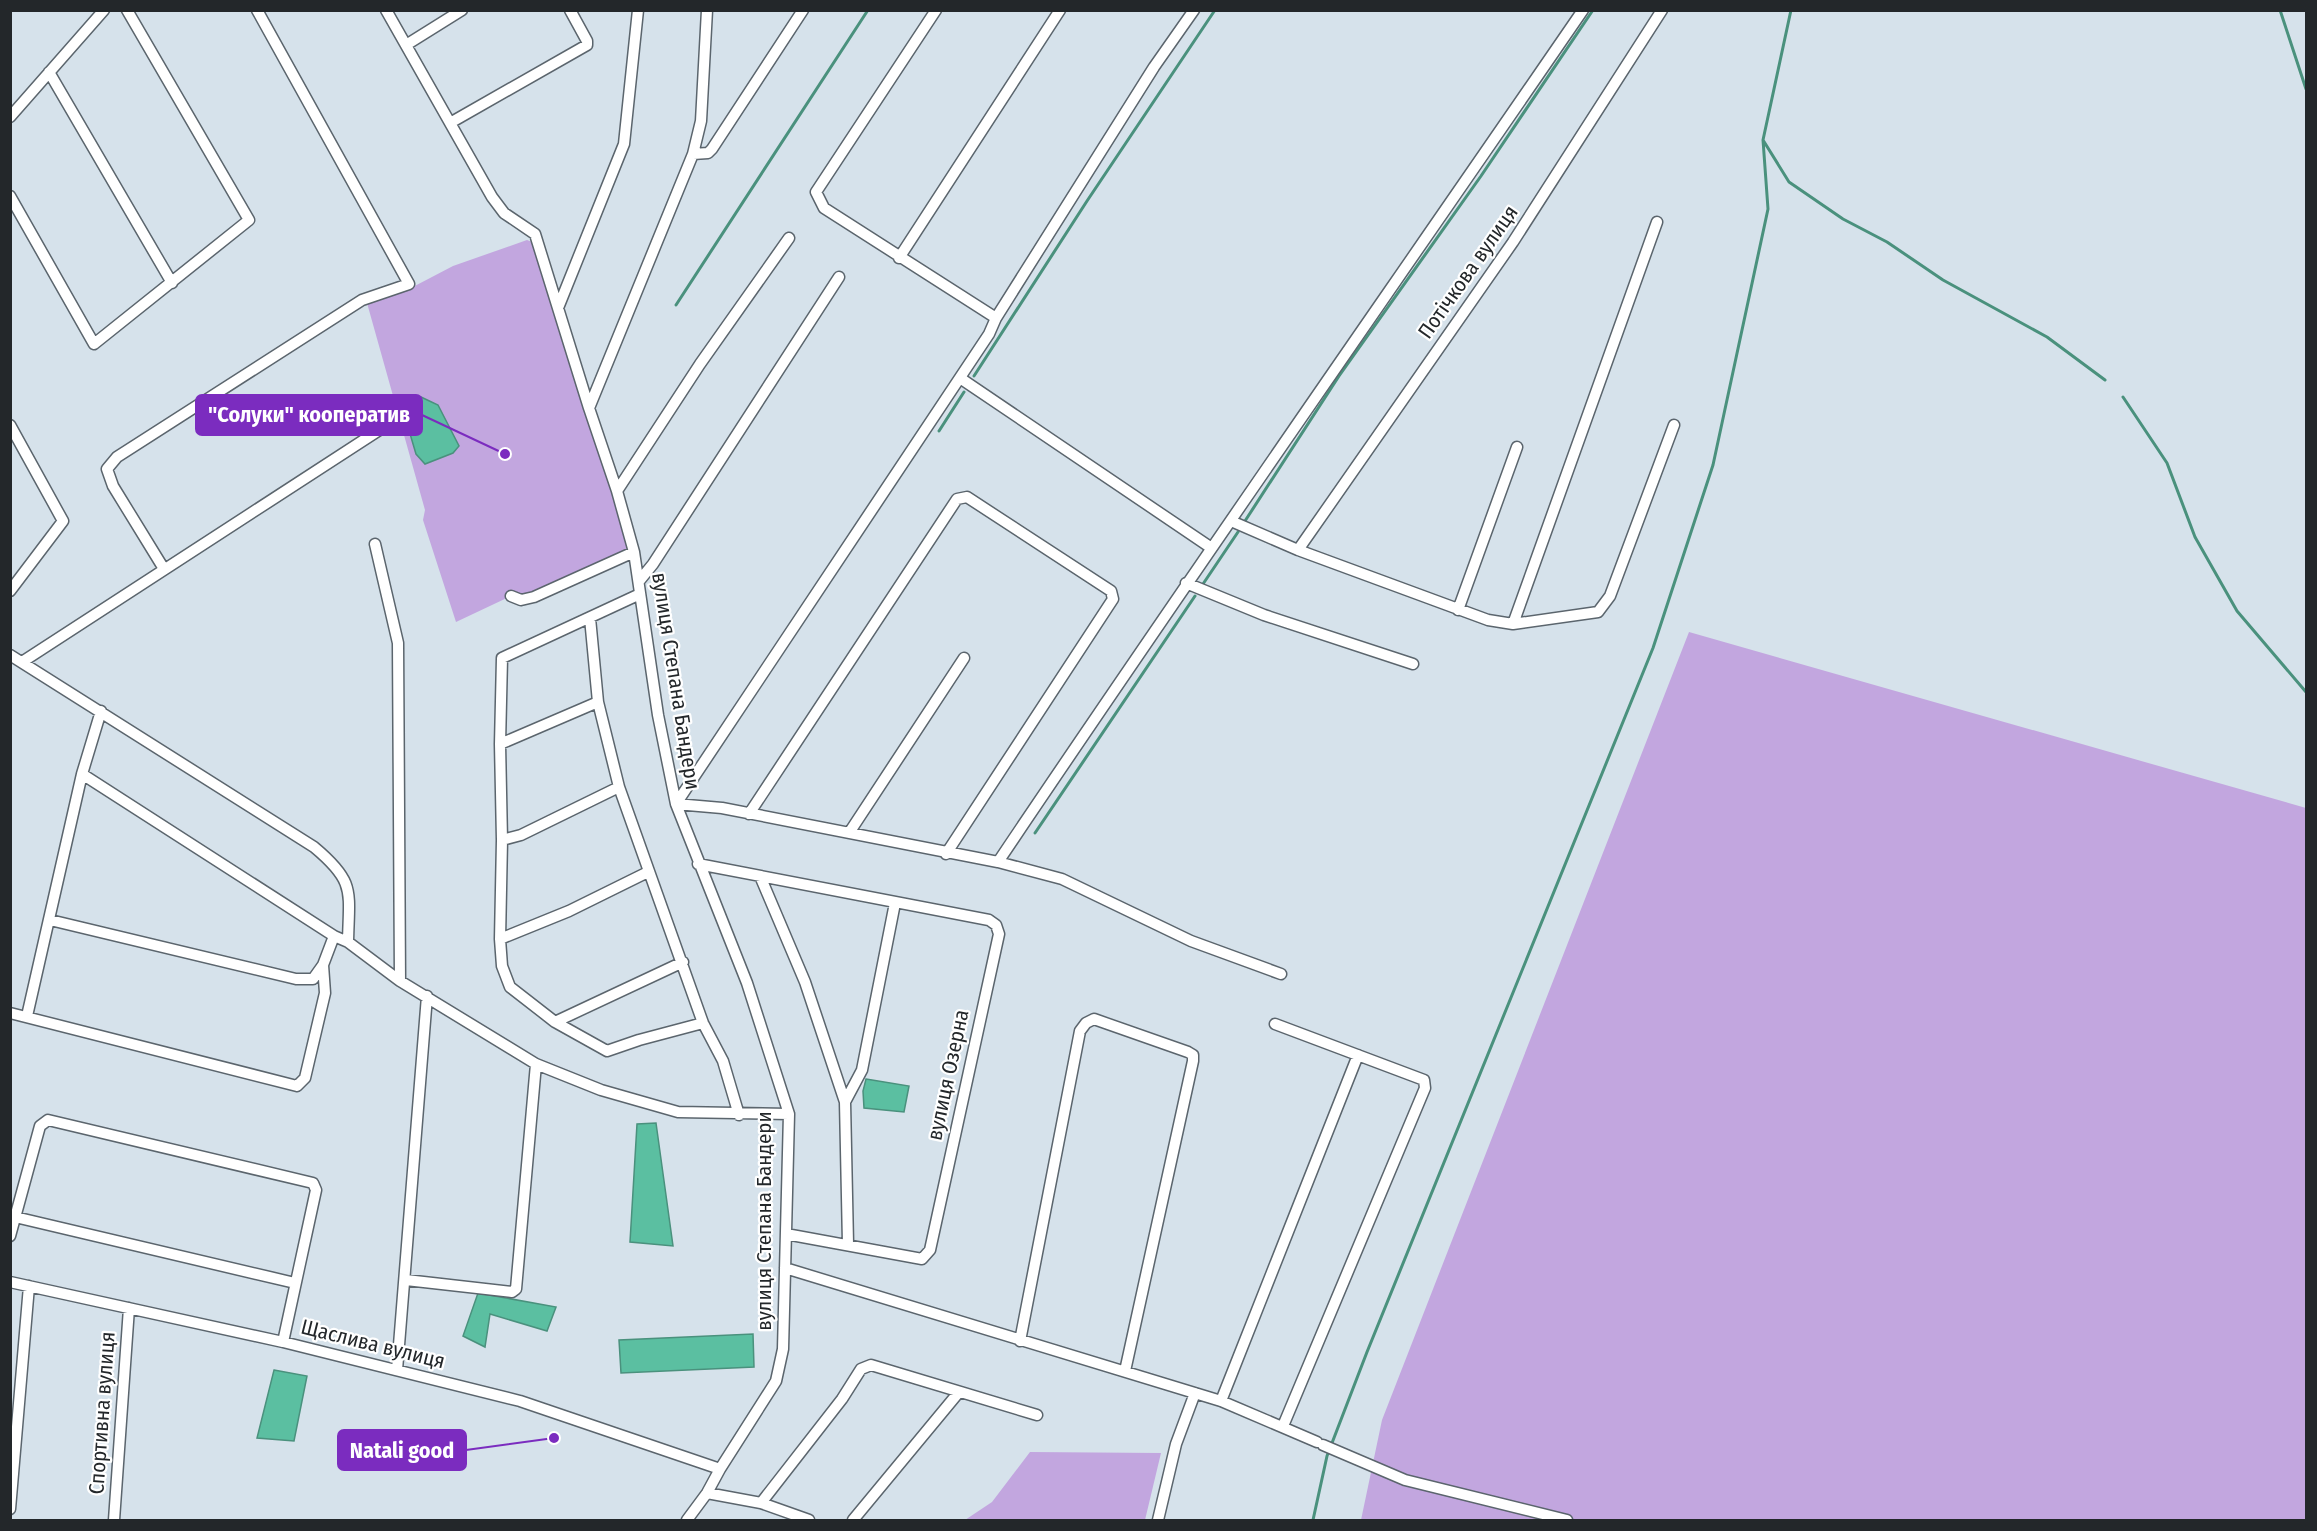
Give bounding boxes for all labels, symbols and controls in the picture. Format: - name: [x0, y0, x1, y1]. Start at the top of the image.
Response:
- street label: Потічкова вулиця: [1412, 200, 1524, 344]
- callout: "Солуки" кооператив: [196, 395, 422, 435]
- text: "Солуки" кооператив: [208, 401, 410, 428]
- street label: вулиця Степана Бандери: [646, 571, 706, 791]
- street label: вулиця Озерна: [921, 1007, 975, 1143]
- street label: вулиця Степана Бандери: [751, 1111, 777, 1331]
- street label: Щаслива вулиця: [298, 1314, 448, 1374]
- street label: Спортивна вулиця: [83, 1331, 121, 1495]
- callout: Natali good: [338, 1430, 466, 1470]
- text: Natali good: [350, 1437, 454, 1464]

